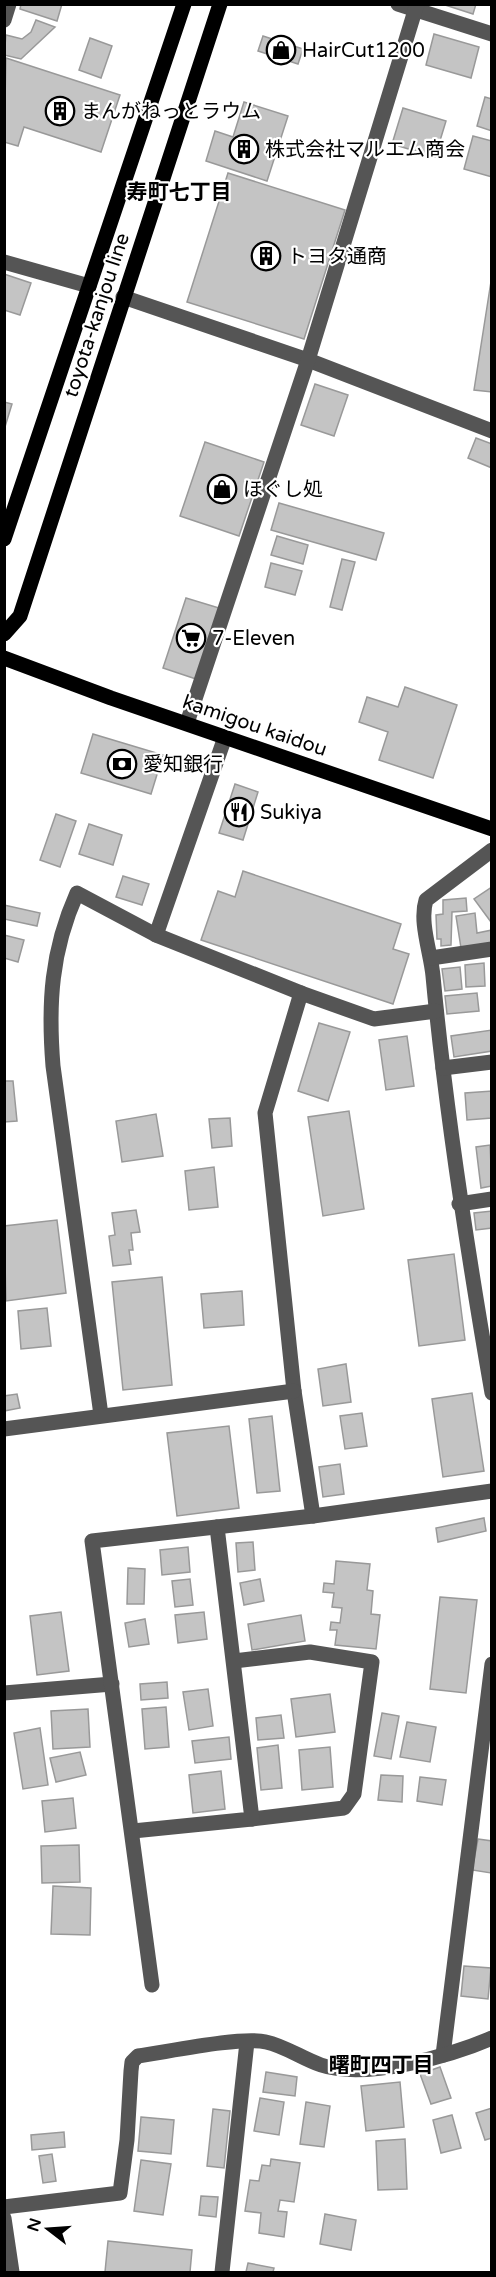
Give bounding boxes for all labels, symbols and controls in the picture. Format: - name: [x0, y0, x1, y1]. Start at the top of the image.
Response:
- shop icon: HairCut1200: [265, 34, 297, 66]
- place label: HairCut1200: [302, 39, 425, 63]
- building icon: まんがねっとラウム: [44, 95, 76, 127]
- place label: まんがねっとラウム: [81, 100, 261, 124]
- building icon: 株式会社マルエム商会: [228, 133, 260, 165]
- place label: 株式会社マルエム商会: [265, 138, 465, 162]
- district label: 寿町七丁目: [127, 180, 232, 205]
- street label: toyota-kanjou line: [59, 230, 135, 401]
- building icon: トヨタ通商: [250, 240, 282, 272]
- place label: トヨタ通商: [287, 245, 387, 269]
- shop icon: ほぐし処: [206, 473, 238, 505]
- place label: ほぐし処: [243, 478, 323, 502]
- supermarket icon: 7-Eleven: [175, 622, 207, 654]
- place label: 7-Eleven: [212, 627, 295, 651]
- street label: kamigou kaidou: [179, 690, 330, 762]
- bank icon: 愛知銀行: [106, 748, 138, 780]
- place label: 愛知銀行: [143, 753, 223, 777]
- restaurant icon: Sukiya: [223, 796, 255, 828]
- place label: Sukiya: [260, 801, 322, 825]
- district label: 曙町四丁目: [329, 2053, 434, 2078]
- north arrow: [18, 2199, 78, 2259]
- text: N: [23, 2216, 46, 2234]

